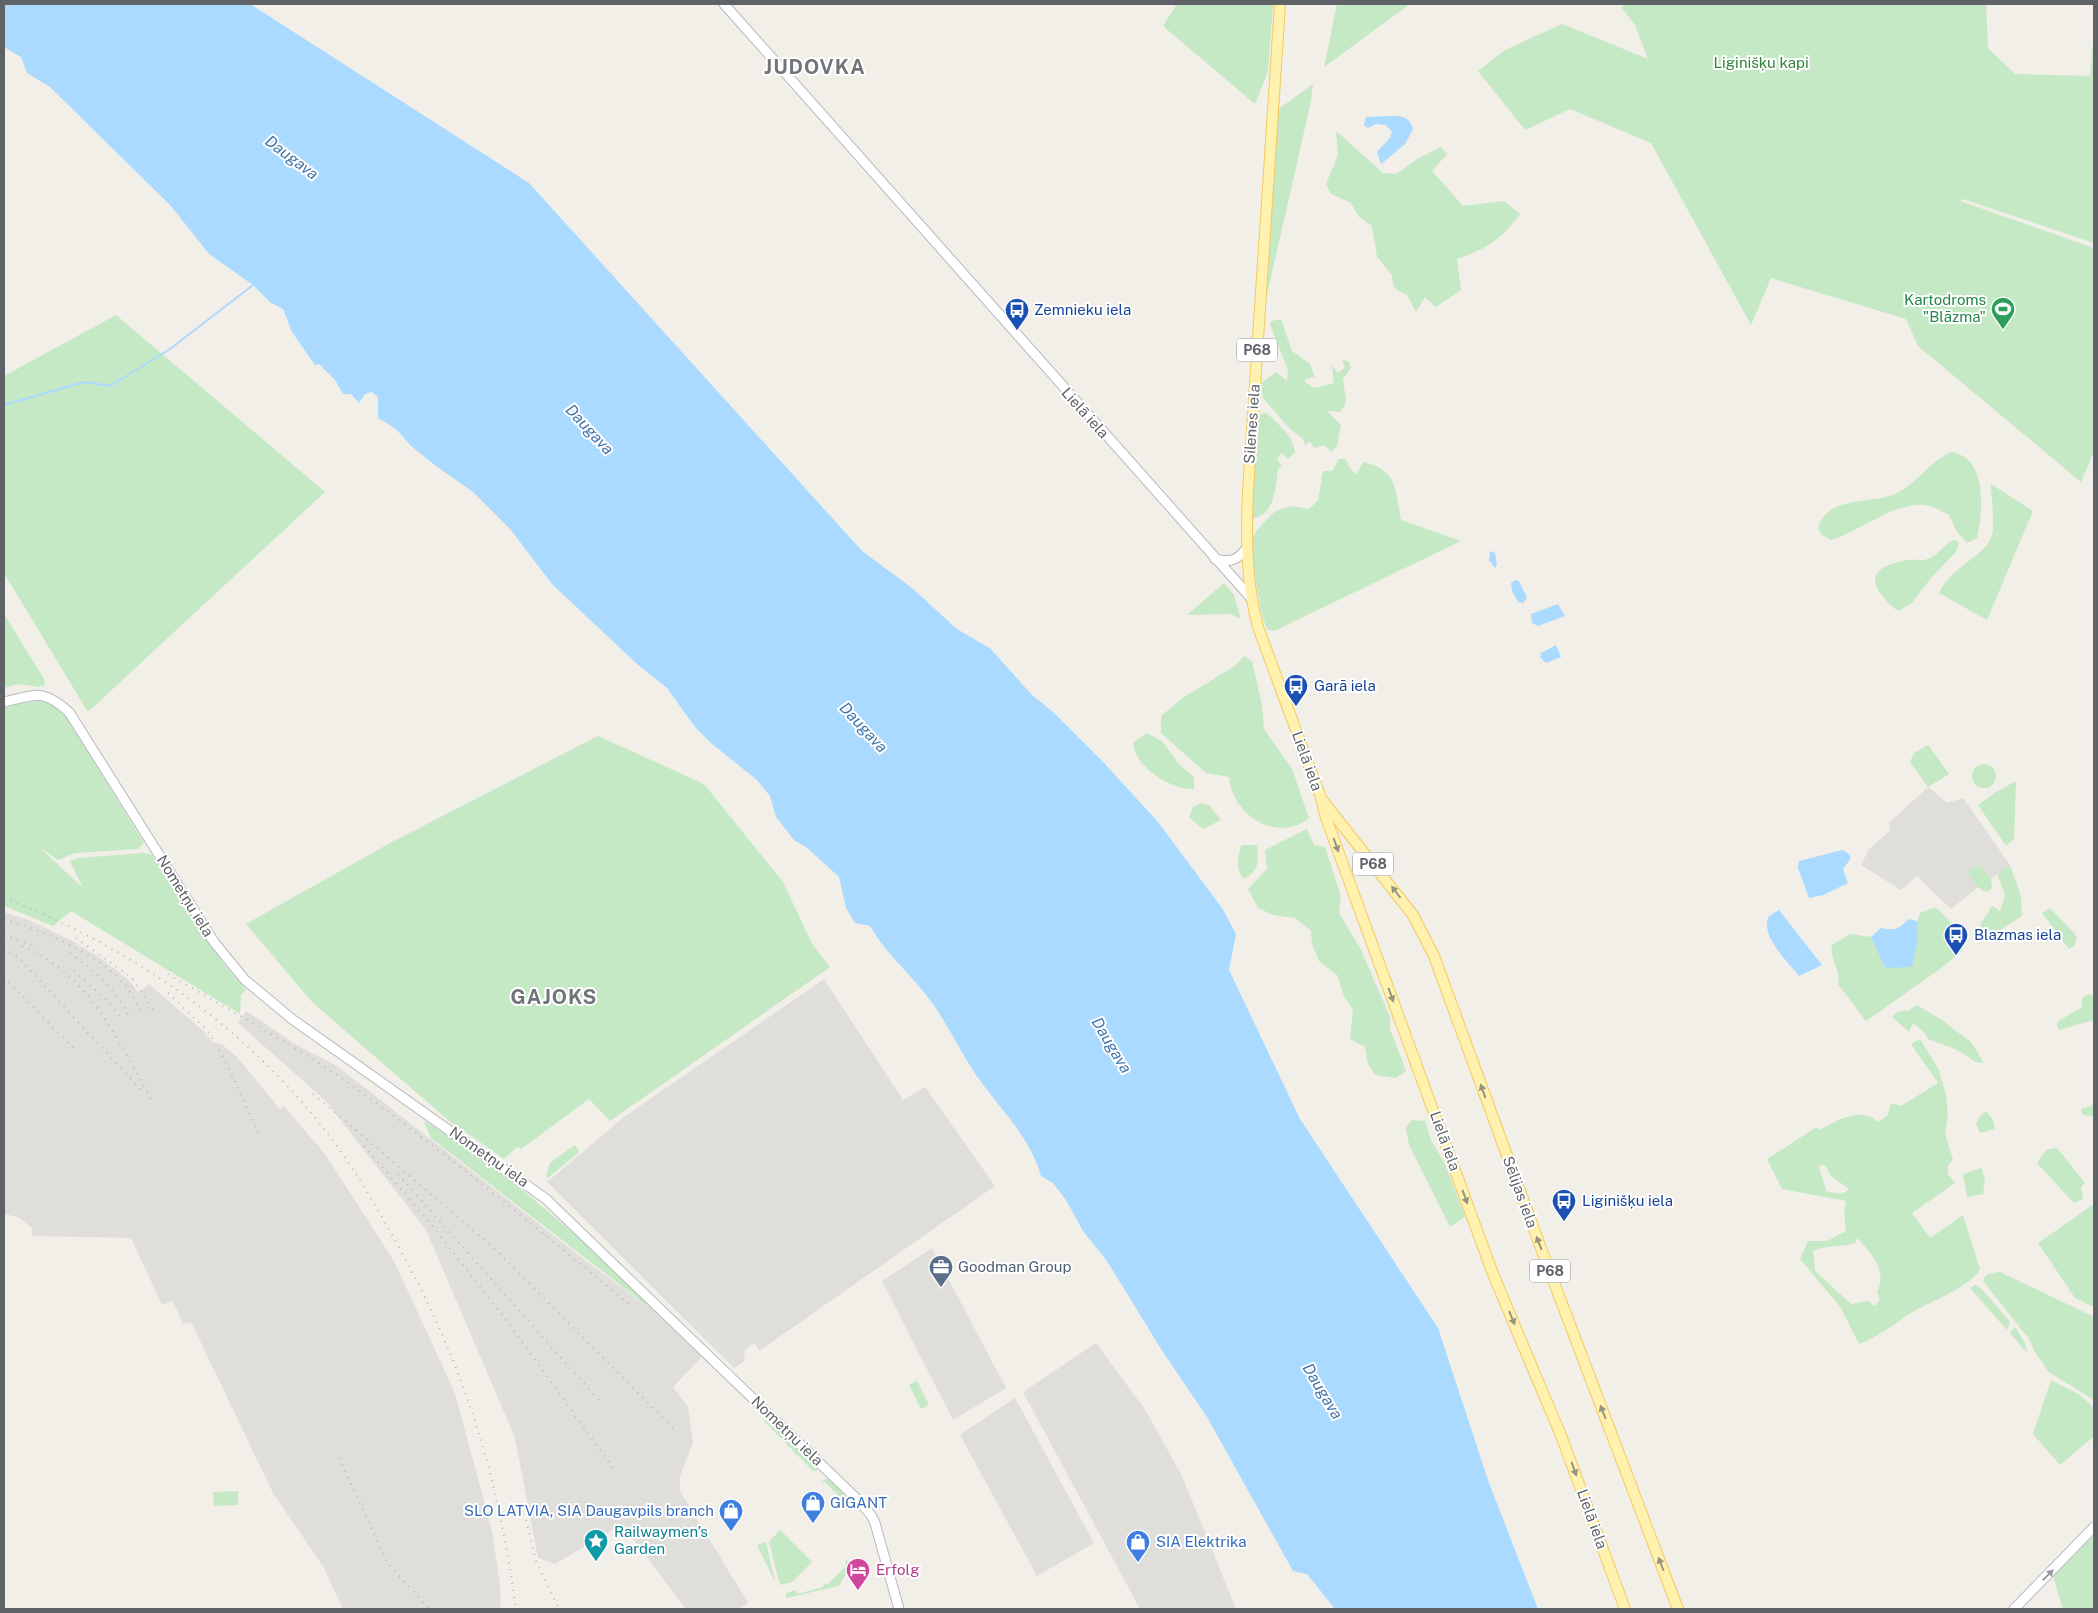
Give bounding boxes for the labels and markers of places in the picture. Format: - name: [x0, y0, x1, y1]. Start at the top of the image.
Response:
- place label: Kartodroms "Blāzma": [1904, 291, 1986, 325]
- sports icon: Kartodroms "Blāzma": [1990, 296, 2016, 330]
- bus stop icon: Zemnieku iela: [1004, 297, 1030, 331]
- place label: Zemnieku iela: [1034, 301, 1131, 318]
- bus stop icon: Garā iela: [1283, 673, 1309, 707]
- place label: Garā iela: [1314, 677, 1376, 694]
- bus stop icon: Blazmas iela: [1943, 922, 1969, 956]
- place label: Blazmas iela: [1974, 926, 2061, 943]
- bus stop icon: Liginišķu iela: [1551, 1188, 1577, 1222]
- place label: Liginišķu iela: [1582, 1192, 1673, 1209]
- office icon: Goodman Group: [928, 1254, 954, 1288]
- place label: Goodman Group: [958, 1258, 1072, 1275]
- shop icon: GIGANT: [800, 1490, 826, 1524]
- place label: GIGANT: [830, 1494, 887, 1511]
- shop icon: SLO LATVIA, SIA Daugavpils branch: [718, 1498, 744, 1532]
- place label: SLO LATVIA, SIA Daugavpils branch: [464, 1502, 714, 1519]
- place label: Railwaymen’s Garden: [614, 1523, 708, 1557]
- place icon: Railwaymen’s Garden: [583, 1528, 609, 1562]
- shop icon: SIA Elektrika: [1125, 1529, 1151, 1563]
- place label: SIA Elektrika: [1156, 1533, 1247, 1550]
- hotel icon: Erfolg: [845, 1557, 871, 1591]
- place label: Erfolg: [876, 1561, 919, 1578]

